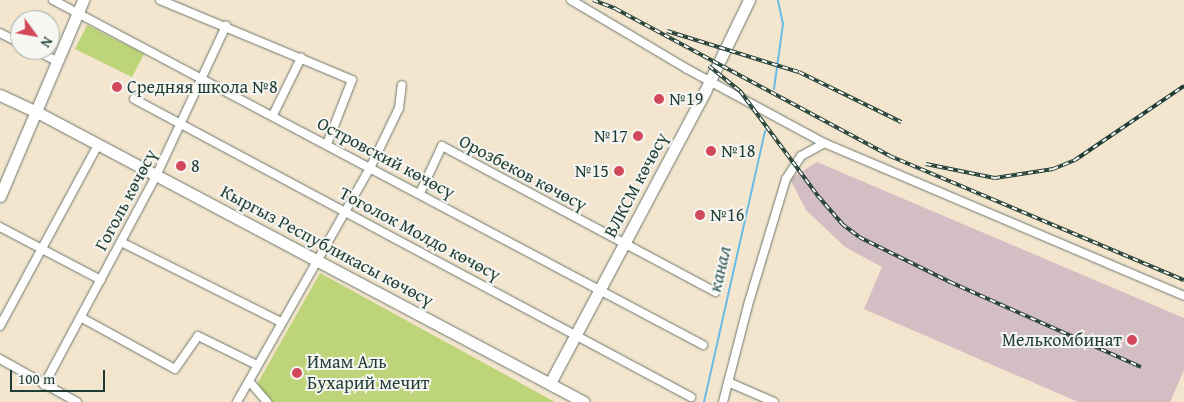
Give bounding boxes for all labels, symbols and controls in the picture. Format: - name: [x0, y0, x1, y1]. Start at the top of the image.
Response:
- north arrow: [10, 10, 60, 60]
- text: N: [36, 33, 58, 52]
- place label: Средняя школа №8: [127, 76, 278, 98]
- marker: Средняя школа №8: [111, 81, 123, 93]
- place label: №19: [669, 88, 703, 110]
- marker: №19: [653, 93, 665, 105]
- street label: Островский көчөсү: [313, 113, 459, 203]
- place label: №17: [594, 125, 628, 147]
- street label: ВЛКСМ көчөсү: [599, 129, 673, 241]
- street label: Орозбеков көчөсү: [455, 130, 591, 216]
- marker: №17: [632, 130, 644, 142]
- place label: №18: [721, 140, 755, 162]
- marker: №18: [705, 145, 717, 157]
- street label: Гоголь көчөсү: [90, 146, 162, 254]
- place label: 8: [191, 155, 200, 177]
- marker: 8: [175, 160, 187, 172]
- place label: №15: [575, 160, 609, 182]
- marker: №15: [613, 165, 625, 177]
- street label: Кыргыз Республикасы көчөсү: [217, 181, 437, 311]
- street label: Тоголок Молдо көчөсү: [336, 182, 504, 286]
- place label: №16: [710, 204, 744, 226]
- marker: №16: [694, 209, 706, 221]
- water label: канал: [704, 244, 736, 294]
- place label: Мелькомбинат: [1002, 329, 1122, 351]
- marker: Мелькомбинат: [1126, 334, 1138, 346]
- place label: Имам Аль Бухарий мечит: [307, 352, 430, 394]
- scale bar: [12, 360, 108, 392]
- marker: Имам Аль Бухарий мечит: [291, 367, 303, 379]
- text: 100 m: [18, 368, 55, 389]

